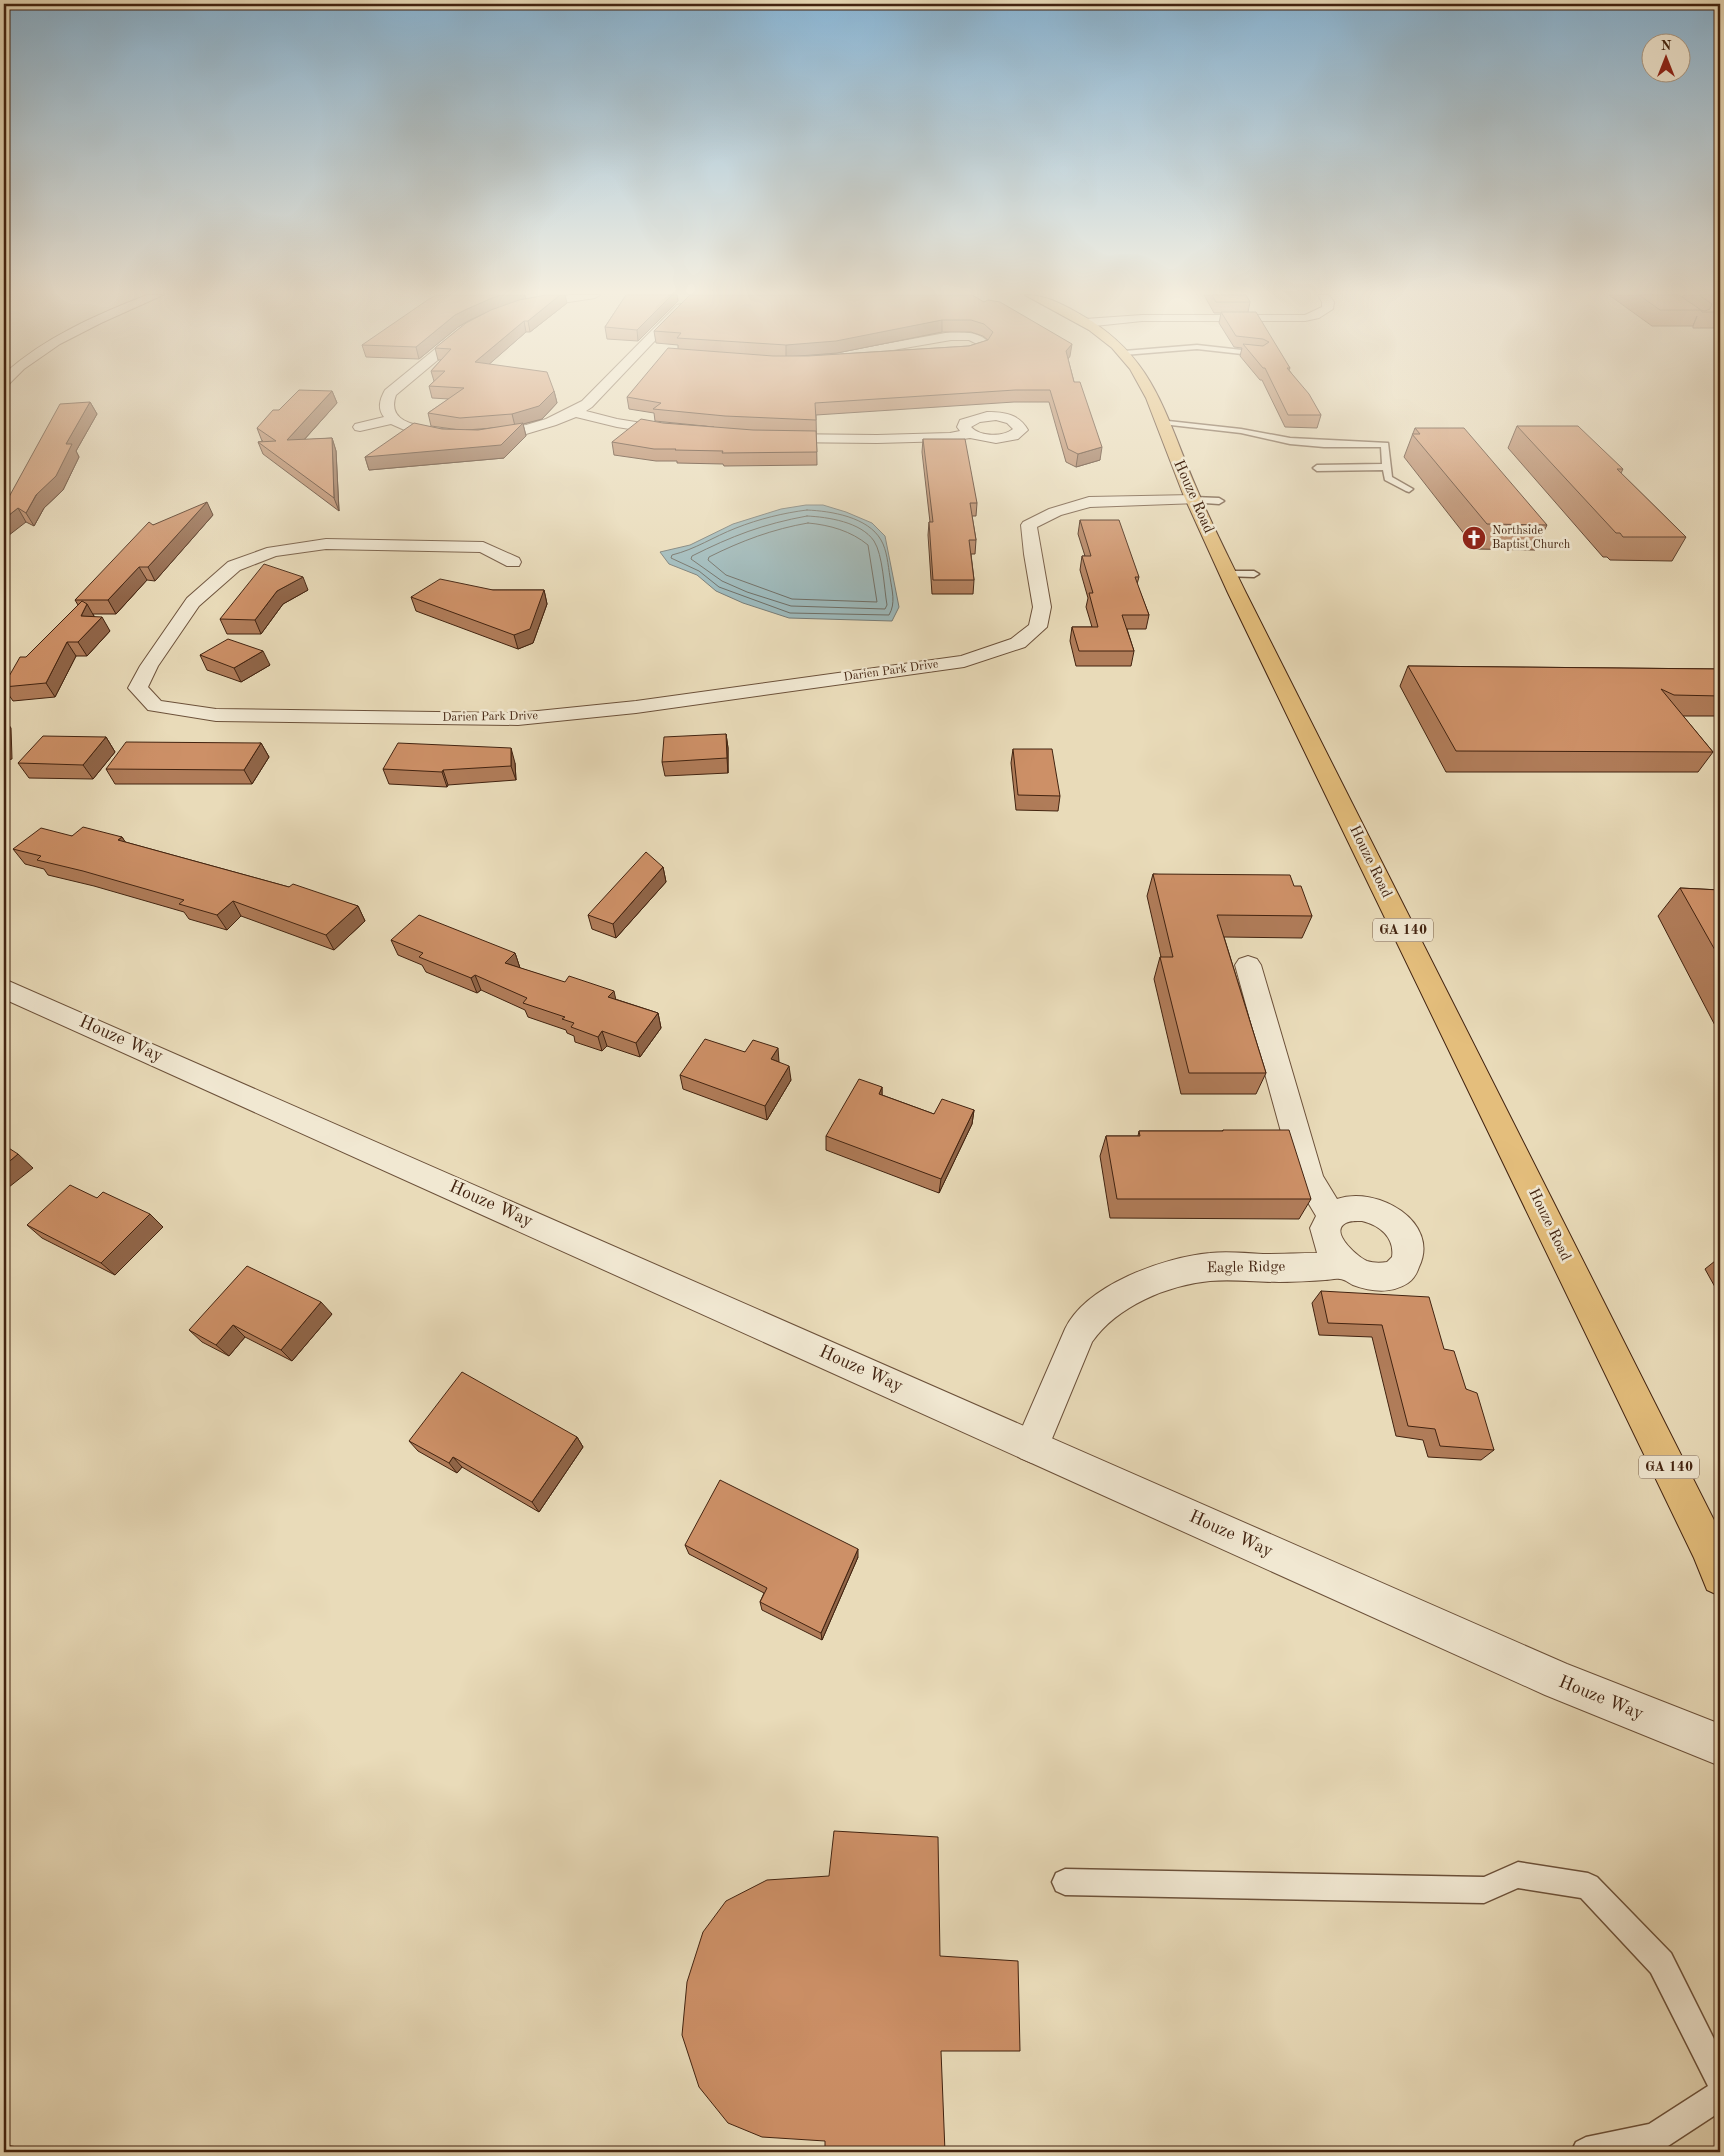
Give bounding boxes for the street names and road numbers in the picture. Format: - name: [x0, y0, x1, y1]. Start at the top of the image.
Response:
- street label: Houze Road: [1170, 458, 1216, 536]
- street label: Darien Park Drive: [843, 658, 940, 684]
- street label: Darien Park Drive: [442, 710, 538, 724]
- street label: Houze Road: [1346, 823, 1394, 901]
- road number: GA 140: [1373, 918, 1433, 942]
- street label: Houze Way: [76, 1012, 166, 1066]
- street label: Houze Way: [446, 1177, 536, 1231]
- street label: Houze Road: [1525, 1186, 1573, 1264]
- street label: Eagle Ridge: [1207, 1260, 1286, 1276]
- street label: Houze Way: [816, 1342, 906, 1396]
- road number: GA 140: [1639, 1455, 1699, 1478]
- street label: Houze Way: [1186, 1507, 1276, 1561]
- street label: Houze Way: [1556, 1673, 1646, 1723]

